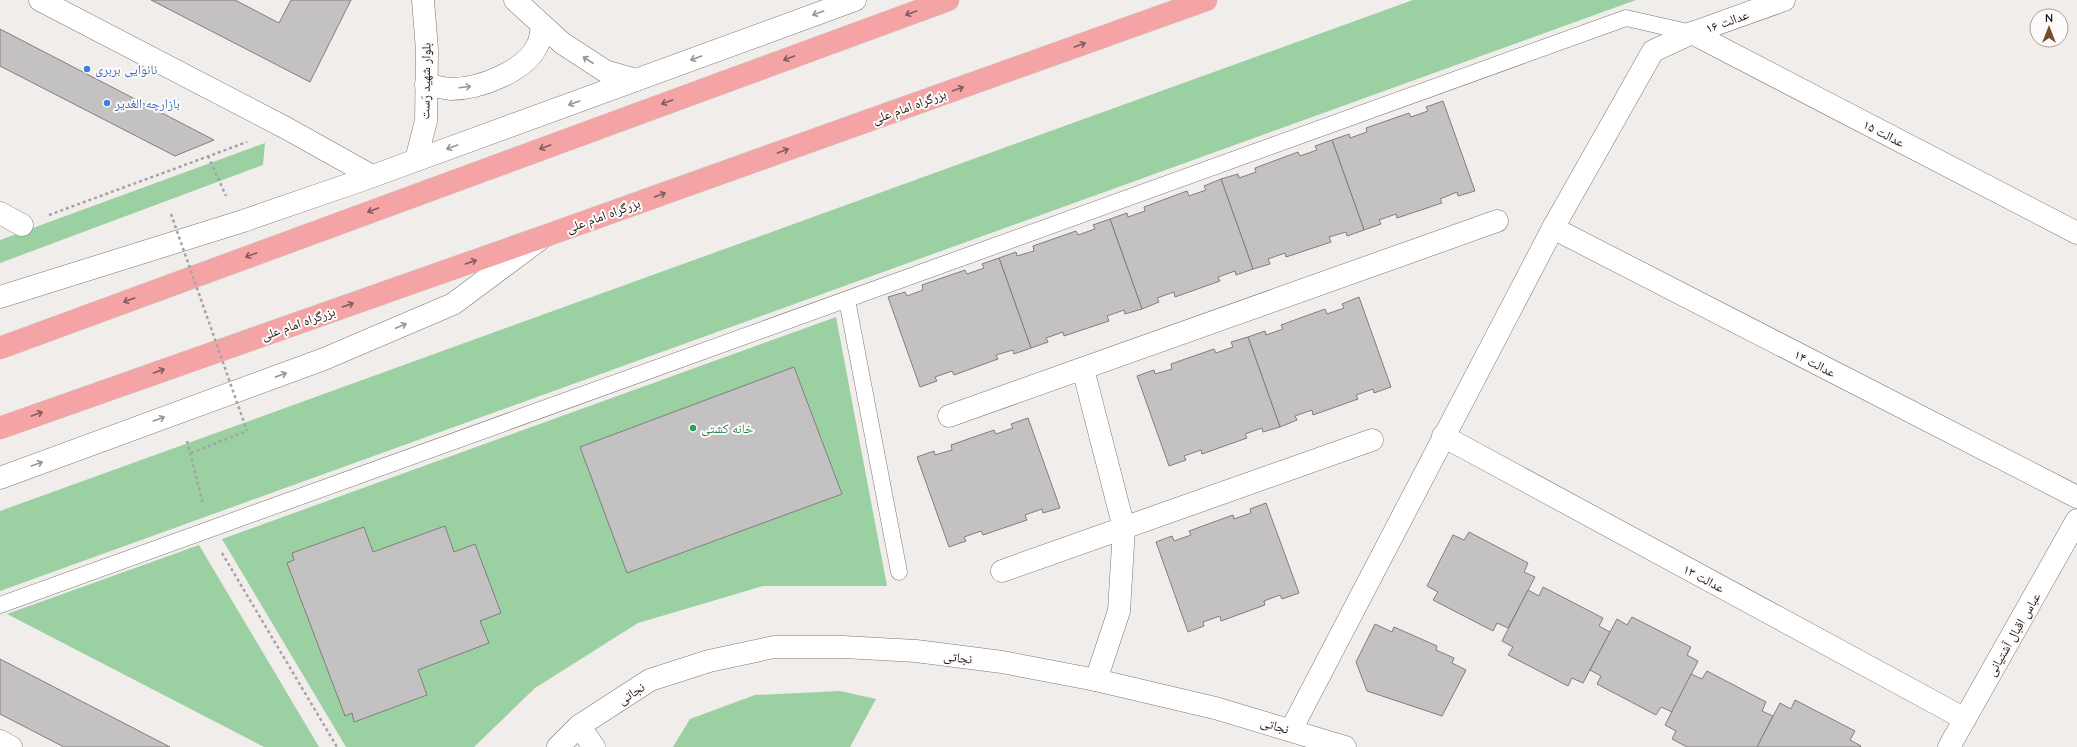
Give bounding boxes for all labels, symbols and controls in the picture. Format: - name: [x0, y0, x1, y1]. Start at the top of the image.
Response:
- street label: عدالت ۱۶: [1703, 6, 1751, 36]
- north arrow: [2029, 8, 2069, 48]
- one-way arrow: [813, 10, 825, 18]
- one-way arrow: [906, 10, 918, 18]
- text: N: [2045, 11, 2053, 25]
- one-way arrow: [1074, 40, 1086, 48]
- street label: بلوار شهید رَست: [416, 43, 435, 119]
- one-way arrow: [784, 54, 796, 62]
- one-way arrow: [690, 55, 703, 62]
- one-way arrow: [583, 56, 594, 64]
- place label: نانوایی بربری: [95, 61, 157, 78]
- marker: نانوایی بربری: [82, 64, 92, 74]
- one-way arrow: [458, 83, 471, 91]
- one-way arrow: [952, 84, 964, 92]
- street label: بزرگراه امام علی: [870, 85, 948, 128]
- place label: بازارچه الغدیر: [114, 95, 180, 112]
- marker: بازارچه الغدیر: [102, 98, 112, 108]
- one-way arrow: [568, 99, 580, 107]
- one-way arrow: [662, 99, 674, 107]
- street label: عدالت ۱۵: [1861, 116, 1908, 150]
- one-way arrow: [539, 143, 551, 151]
- one-way arrow: [446, 144, 458, 152]
- one-way arrow: [776, 147, 789, 154]
- one-way arrow: [654, 191, 667, 198]
- street label: بزرگراه امام علی: [564, 194, 642, 237]
- one-way arrow: [367, 206, 379, 214]
- one-way arrow: [245, 251, 257, 259]
- one-way arrow: [464, 258, 477, 265]
- one-way arrow: [123, 297, 136, 304]
- one-way arrow: [341, 301, 354, 308]
- street label: بزرگراه امام علی: [259, 303, 337, 344]
- one-way arrow: [395, 322, 407, 329]
- street label: عدالت ۱۴: [1792, 346, 1839, 380]
- one-way arrow: [153, 367, 165, 375]
- one-way arrow: [274, 370, 286, 378]
- one-way arrow: [30, 410, 42, 418]
- one-way arrow: [152, 415, 164, 423]
- place label: خانه کشتی: [701, 420, 753, 437]
- marker: خانه کشتی: [688, 423, 698, 433]
- one-way arrow: [30, 460, 42, 468]
- street label: عدالت ۱۳: [1681, 561, 1728, 596]
- street label: عباس اقبال آشتیانی: [1983, 589, 2045, 679]
- street label: نجاتی: [943, 647, 973, 668]
- street label: نجاتی: [615, 678, 648, 708]
- street label: نجاتی: [1259, 713, 1291, 738]

